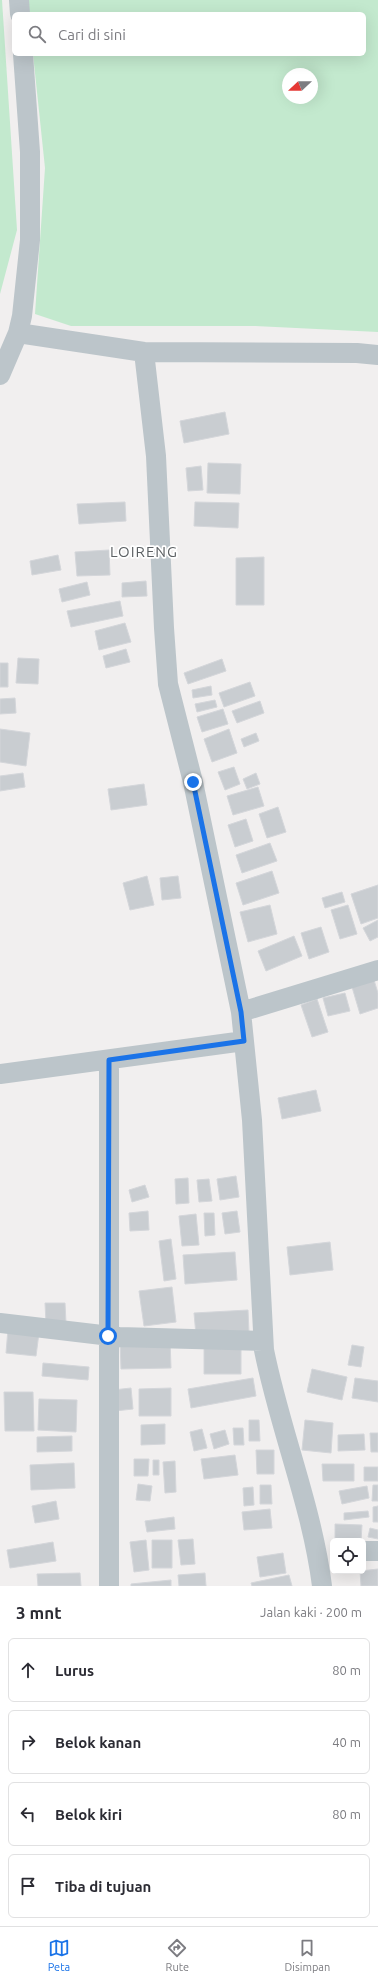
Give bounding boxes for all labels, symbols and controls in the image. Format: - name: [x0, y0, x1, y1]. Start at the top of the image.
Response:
- search box: [12, 12, 366, 56]
- icon: search: [26, 23, 48, 45]
- text: Cari di sini: [58, 26, 126, 43]
- north arrow: [282, 68, 318, 104]
- district label: LOIRENG: [110, 543, 178, 560]
- route end: [184, 773, 202, 791]
- route start: [99, 1327, 117, 1345]
- map controls: [330, 1538, 366, 1574]
- button: locate: [330, 1538, 366, 1574]
- text: 3 mnt: [16, 1603, 62, 1622]
- text: Jalan kaki · 200 m: [260, 1605, 362, 1619]
- icon: ahead: [17, 1659, 39, 1681]
- text: Lurus: [55, 1662, 94, 1679]
- text: 80 m: [332, 1663, 361, 1677]
- icon: right: [17, 1731, 39, 1753]
- text: Belok kanan: [55, 1734, 141, 1751]
- text: 40 m: [332, 1735, 361, 1749]
- icon: left: [17, 1803, 39, 1825]
- text: Belok kiri: [55, 1806, 122, 1823]
- text: 80 m: [332, 1807, 361, 1821]
- icon: arrive: [17, 1875, 39, 1897]
- text: Tiba di tujuan: [55, 1878, 151, 1895]
- tab: Peta: [48, 1937, 70, 1973]
- tab: Rute: [166, 1937, 189, 1973]
- tab: Disimpan: [285, 1937, 330, 1973]

